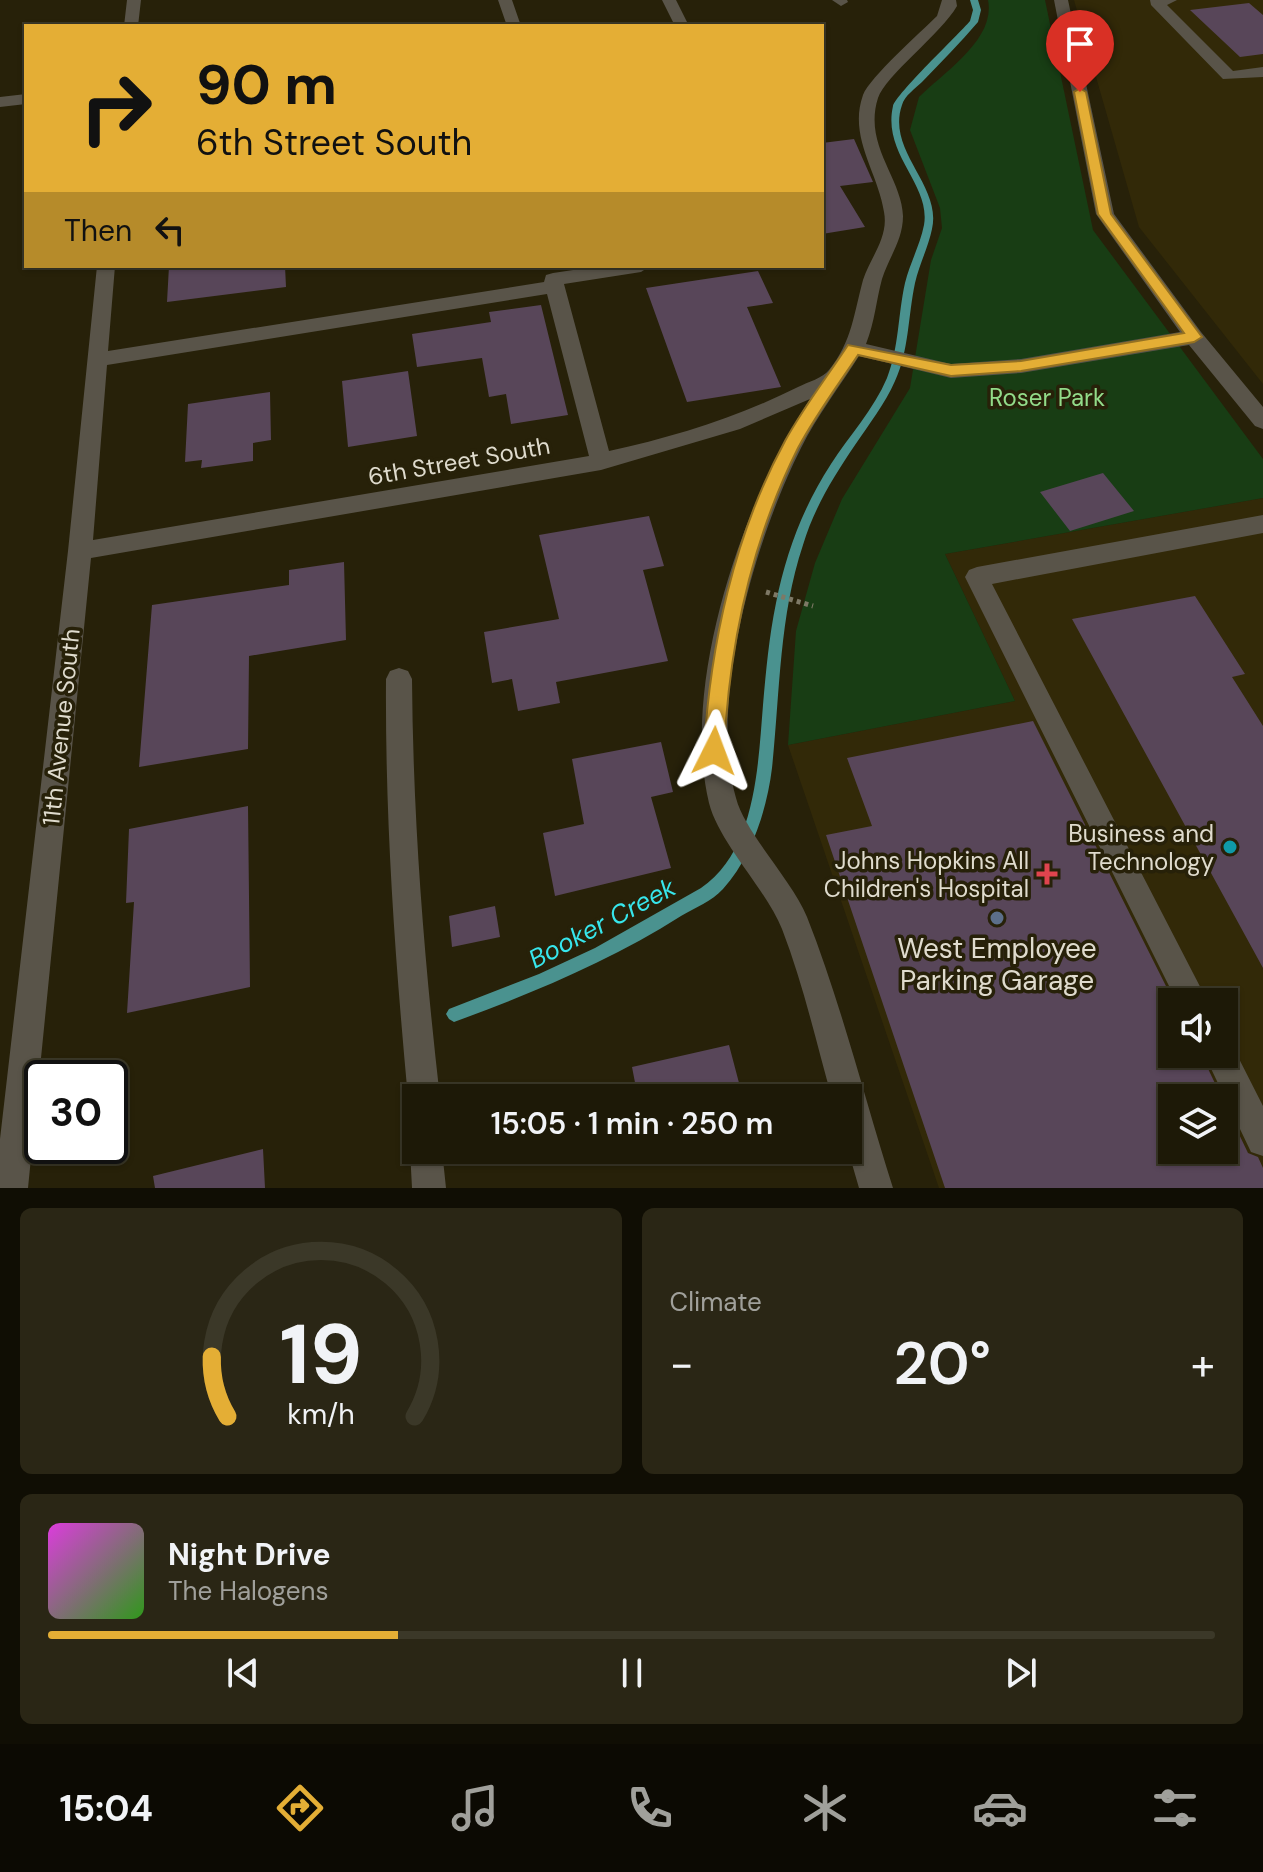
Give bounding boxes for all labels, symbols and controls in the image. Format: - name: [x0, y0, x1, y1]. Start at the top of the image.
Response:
- pin: [1046, 10, 1114, 92]
- icon: arrive: [1058, 22, 1102, 66]
- text: 90 m: [196, 48, 337, 121]
- icon: right: [64, 56, 168, 160]
- text: 6th Street South: [196, 119, 472, 166]
- icon: left: [148, 208, 192, 252]
- text: Then: [64, 211, 132, 250]
- park label: Roser Park: [989, 382, 1105, 413]
- street label: 6th Street South: [366, 430, 552, 492]
- street label: 11th Avenue South: [35, 627, 87, 827]
- position arrow: [672, 709, 756, 793]
- place label: Business and Technology: [1068, 818, 1214, 877]
- marker: Business and Technology: [1221, 838, 1239, 856]
- place label: Johns Hopkins All Children's Hospital: [824, 845, 1029, 904]
- marker: Johns Hopkins All Children's Hospital: [1036, 863, 1058, 885]
- water label: Booker Creek: [522, 870, 682, 976]
- marker: West Employee Parking Garage: [988, 909, 1006, 927]
- place label: West Employee Parking Garage: [897, 930, 1097, 999]
- map controls: [1158, 988, 1238, 1164]
- button: sound: [1158, 988, 1238, 1068]
- speed limit sign: 30: [24, 1060, 128, 1164]
- button: layers: [1158, 1084, 1238, 1164]
- text: 15:05 · 1 min · 250 m: [491, 1104, 773, 1143]
- text: Climate: [670, 1285, 762, 1319]
- text: 19: [279, 1300, 362, 1409]
- text: 20°: [893, 1324, 991, 1403]
- text: −: [670, 1335, 694, 1393]
- text: +: [1191, 1335, 1215, 1393]
- text: km/h: [287, 1396, 355, 1433]
- text: Night Drive: [168, 1535, 331, 1574]
- text: The Halogens: [168, 1574, 328, 1608]
- icon: previous: [221, 1651, 265, 1695]
- icon: pause: [610, 1651, 654, 1695]
- icon: next: [999, 1651, 1043, 1695]
- icon: directions: [272, 1780, 328, 1836]
- icon: music: [447, 1780, 503, 1836]
- icon: phone: [622, 1780, 678, 1836]
- icon: climate: [797, 1780, 853, 1836]
- icon: car: [972, 1780, 1028, 1836]
- icon: filters: [1147, 1780, 1203, 1836]
- text: 15:04: [60, 1785, 153, 1832]

